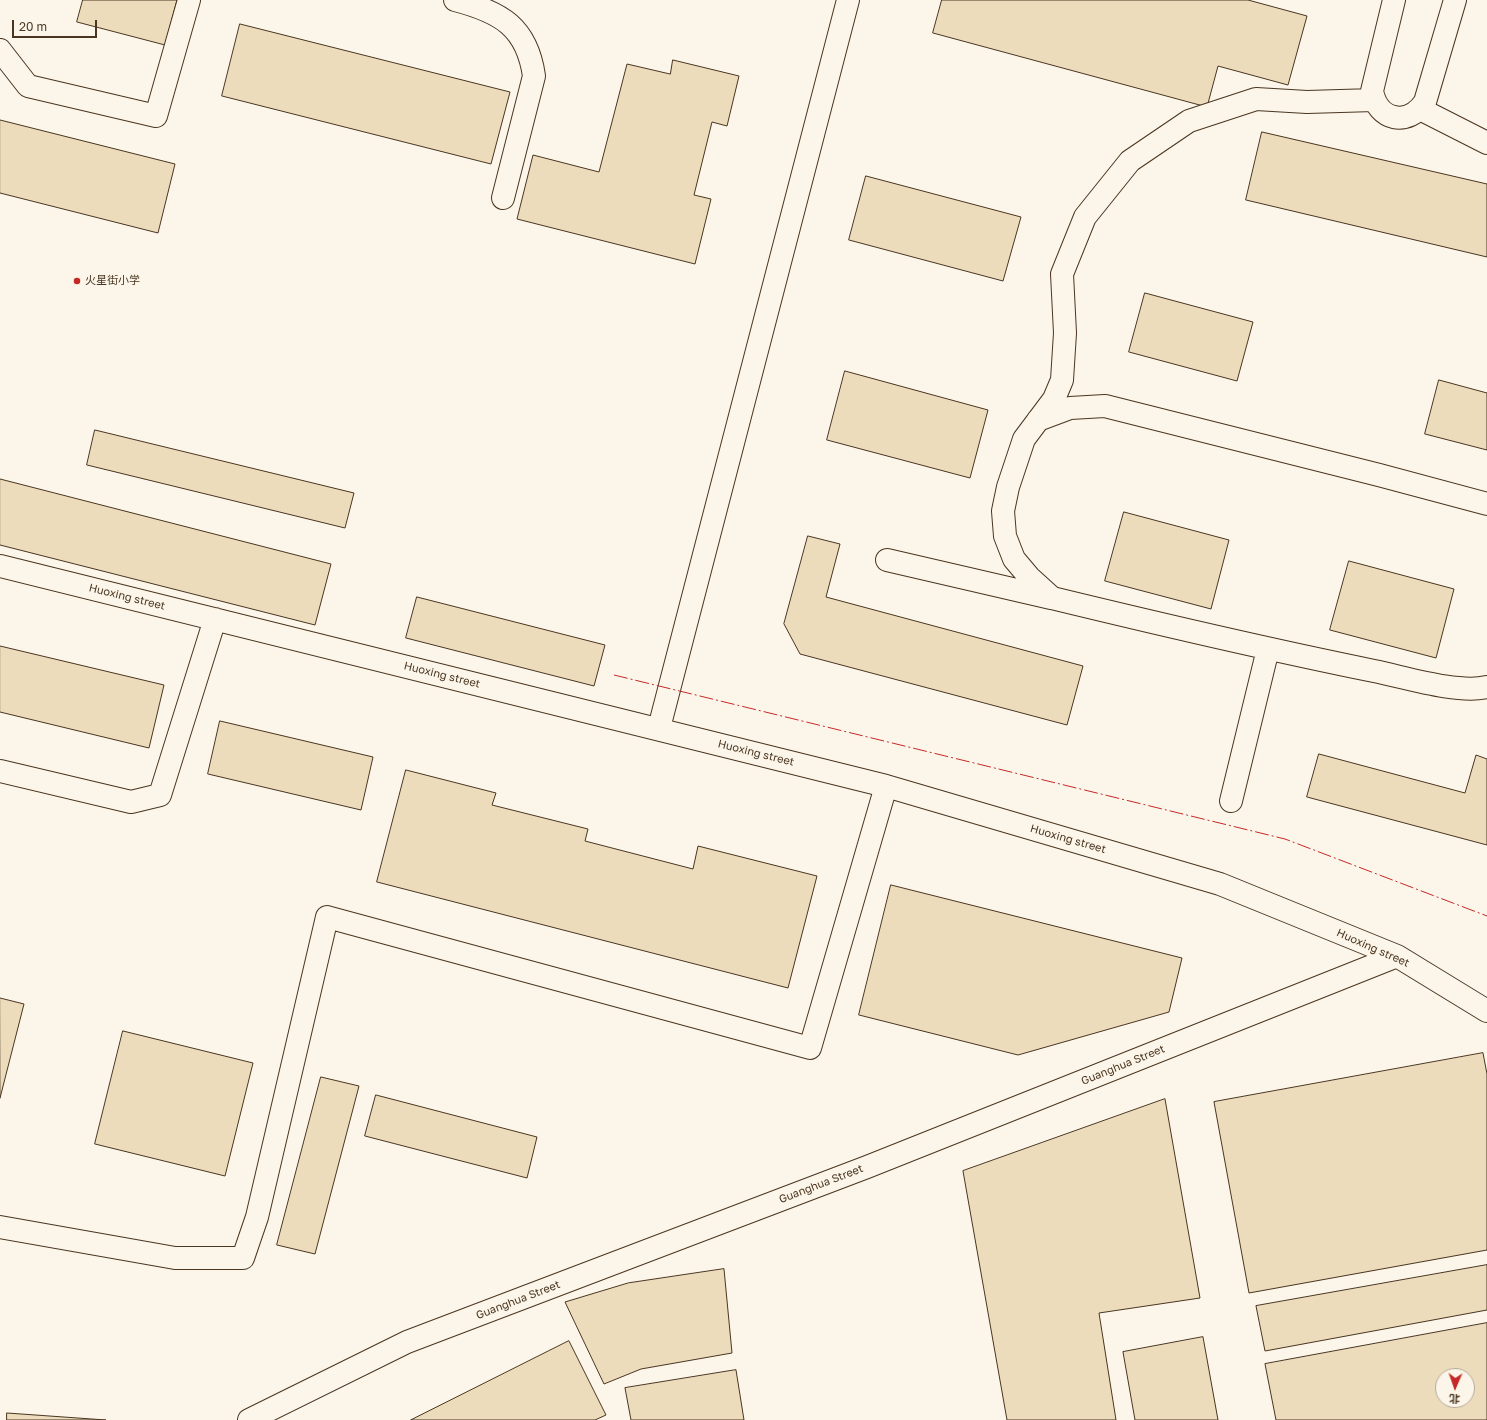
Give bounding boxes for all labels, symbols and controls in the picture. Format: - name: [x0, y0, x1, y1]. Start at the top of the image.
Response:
- scale bar: [14, 12, 99, 38]
- text: 20 m: [19, 19, 47, 34]
- place label: 火星街小学: [85, 274, 140, 288]
- marker: 火星街小学: [72, 276, 82, 286]
- street label: Huoxing street: [87, 581, 167, 613]
- street label: Huoxing street: [402, 659, 482, 691]
- street label: Huoxing street: [716, 737, 796, 769]
- street label: Huoxing street: [1029, 822, 1107, 856]
- street label: Huoxing street: [1335, 926, 1411, 970]
- street label: Guanghua Street: [1079, 1042, 1167, 1088]
- street label: Guanghua Street: [777, 1162, 865, 1206]
- street label: Guanghua Street: [474, 1278, 562, 1322]
- north arrow: [1435, 1368, 1475, 1408]
- text: 北: [1449, 1393, 1460, 1406]

